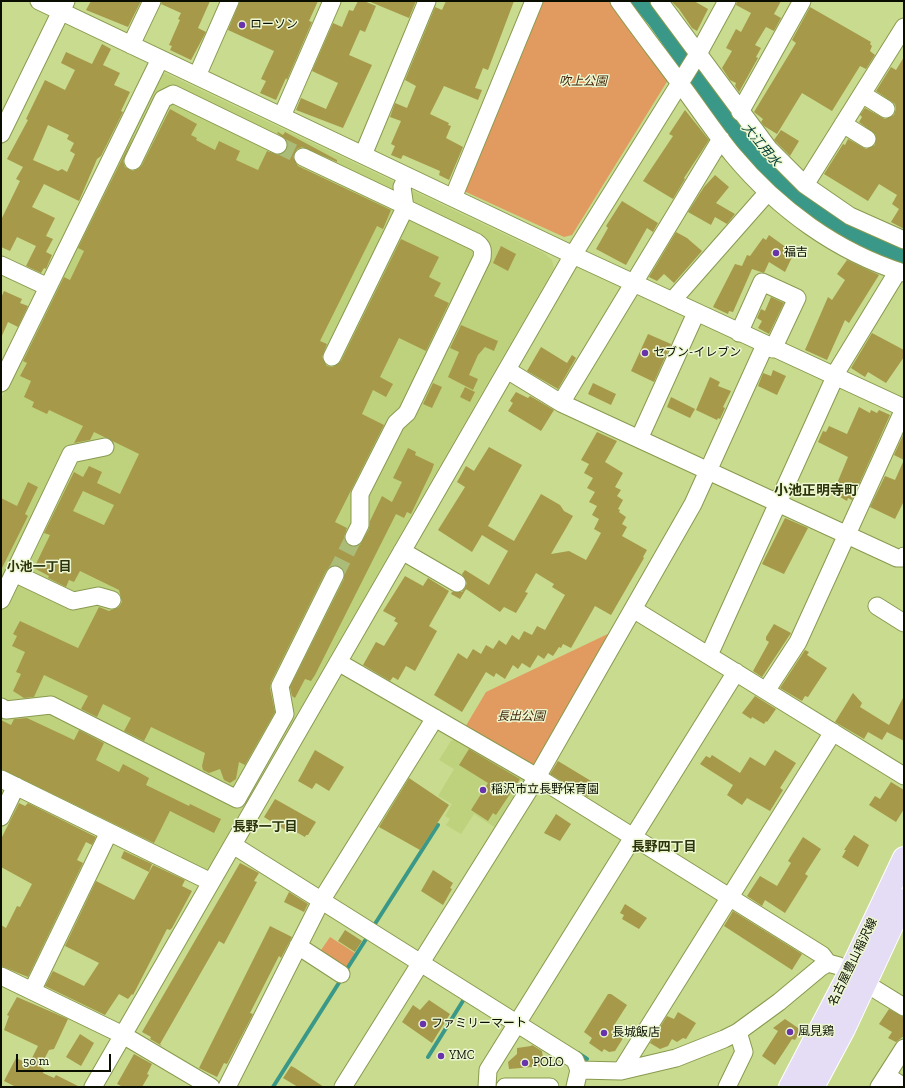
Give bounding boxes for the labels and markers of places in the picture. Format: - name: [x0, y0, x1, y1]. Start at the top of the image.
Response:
- place label: ローソン: [250, 18, 298, 32]
- marker: ローソン: [237, 20, 247, 30]
- place label: 福吉: [784, 246, 808, 260]
- marker: 福吉: [771, 248, 781, 258]
- place label: セブン-イレブン: [653, 346, 741, 360]
- marker: セブン-イレブン: [640, 348, 650, 358]
- place label: 稲沢市立長野保育園: [491, 783, 599, 797]
- marker: 稲沢市立長野保育園: [478, 785, 488, 795]
- place label: ファミリーマート: [431, 1017, 527, 1031]
- marker: ファミリーマート: [418, 1019, 428, 1029]
- place label: 風見鶏: [798, 1025, 834, 1039]
- place label: 長城飯店: [612, 1026, 660, 1040]
- marker: 風見鶏: [785, 1027, 795, 1037]
- marker: 長城飯店: [599, 1028, 609, 1038]
- place label: YMC: [449, 1049, 475, 1063]
- marker: YMC: [436, 1051, 446, 1061]
- place label: POLO: [533, 1056, 564, 1070]
- marker: POLO: [520, 1058, 530, 1068]

